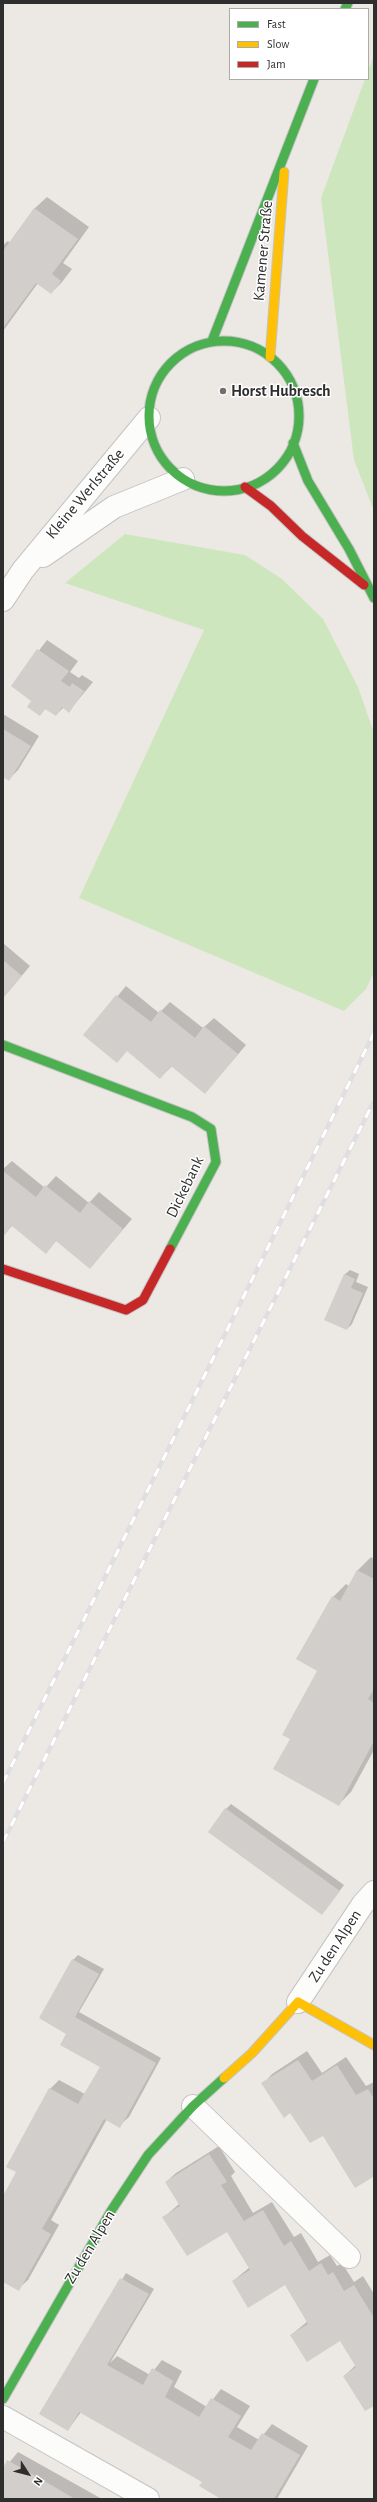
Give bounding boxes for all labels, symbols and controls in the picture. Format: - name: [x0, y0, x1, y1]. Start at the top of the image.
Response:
- legend: [229, 8, 369, 80]
- text: Fast: [267, 18, 286, 30]
- text: Slow: [267, 38, 289, 50]
- text: Jam: [267, 58, 286, 70]
- street label: Kamener Straße: [249, 200, 277, 302]
- place label: Horst Hubresch: [231, 381, 331, 401]
- marker: Horst Hubresch: [218, 386, 228, 396]
- street label: Kleine Werlstraße: [42, 445, 128, 543]
- street label: Dickebank: [162, 1153, 208, 1221]
- street label: Zu den Alpen: [304, 1906, 366, 1986]
- street label: Zu den Alpen: [61, 2207, 119, 2287]
- north arrow: [8, 2454, 48, 2494]
- text: N: [31, 2475, 45, 2488]

